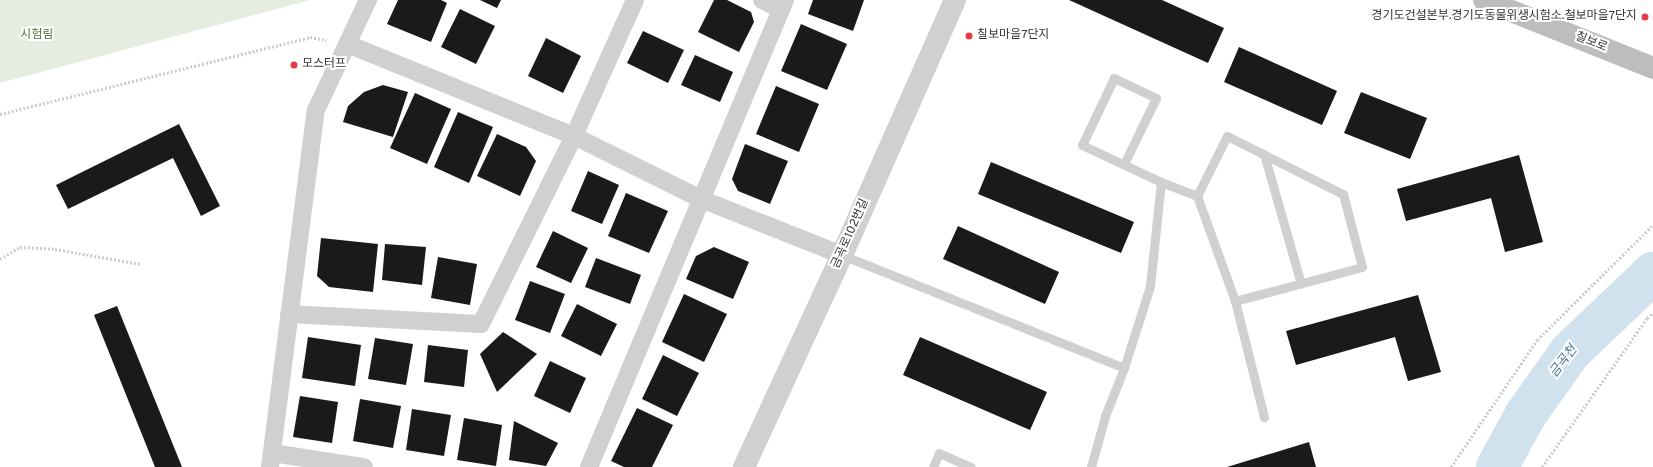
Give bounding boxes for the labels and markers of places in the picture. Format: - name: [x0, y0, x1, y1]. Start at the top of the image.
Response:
- place label: 경기도건설본부.경기도동물위생시험소.철보마을7단지: [1371, 10, 1637, 24]
- marker: 경기도건설본부.경기도동물위생시험소.철보마을7단지: [1640, 12, 1650, 22]
- place label: 칠보마을7단지: [977, 29, 1050, 43]
- marker: 칠보마을7단지: [964, 31, 974, 41]
- place label: 모스터프: [302, 58, 346, 72]
- marker: 모스터프: [289, 60, 299, 70]

